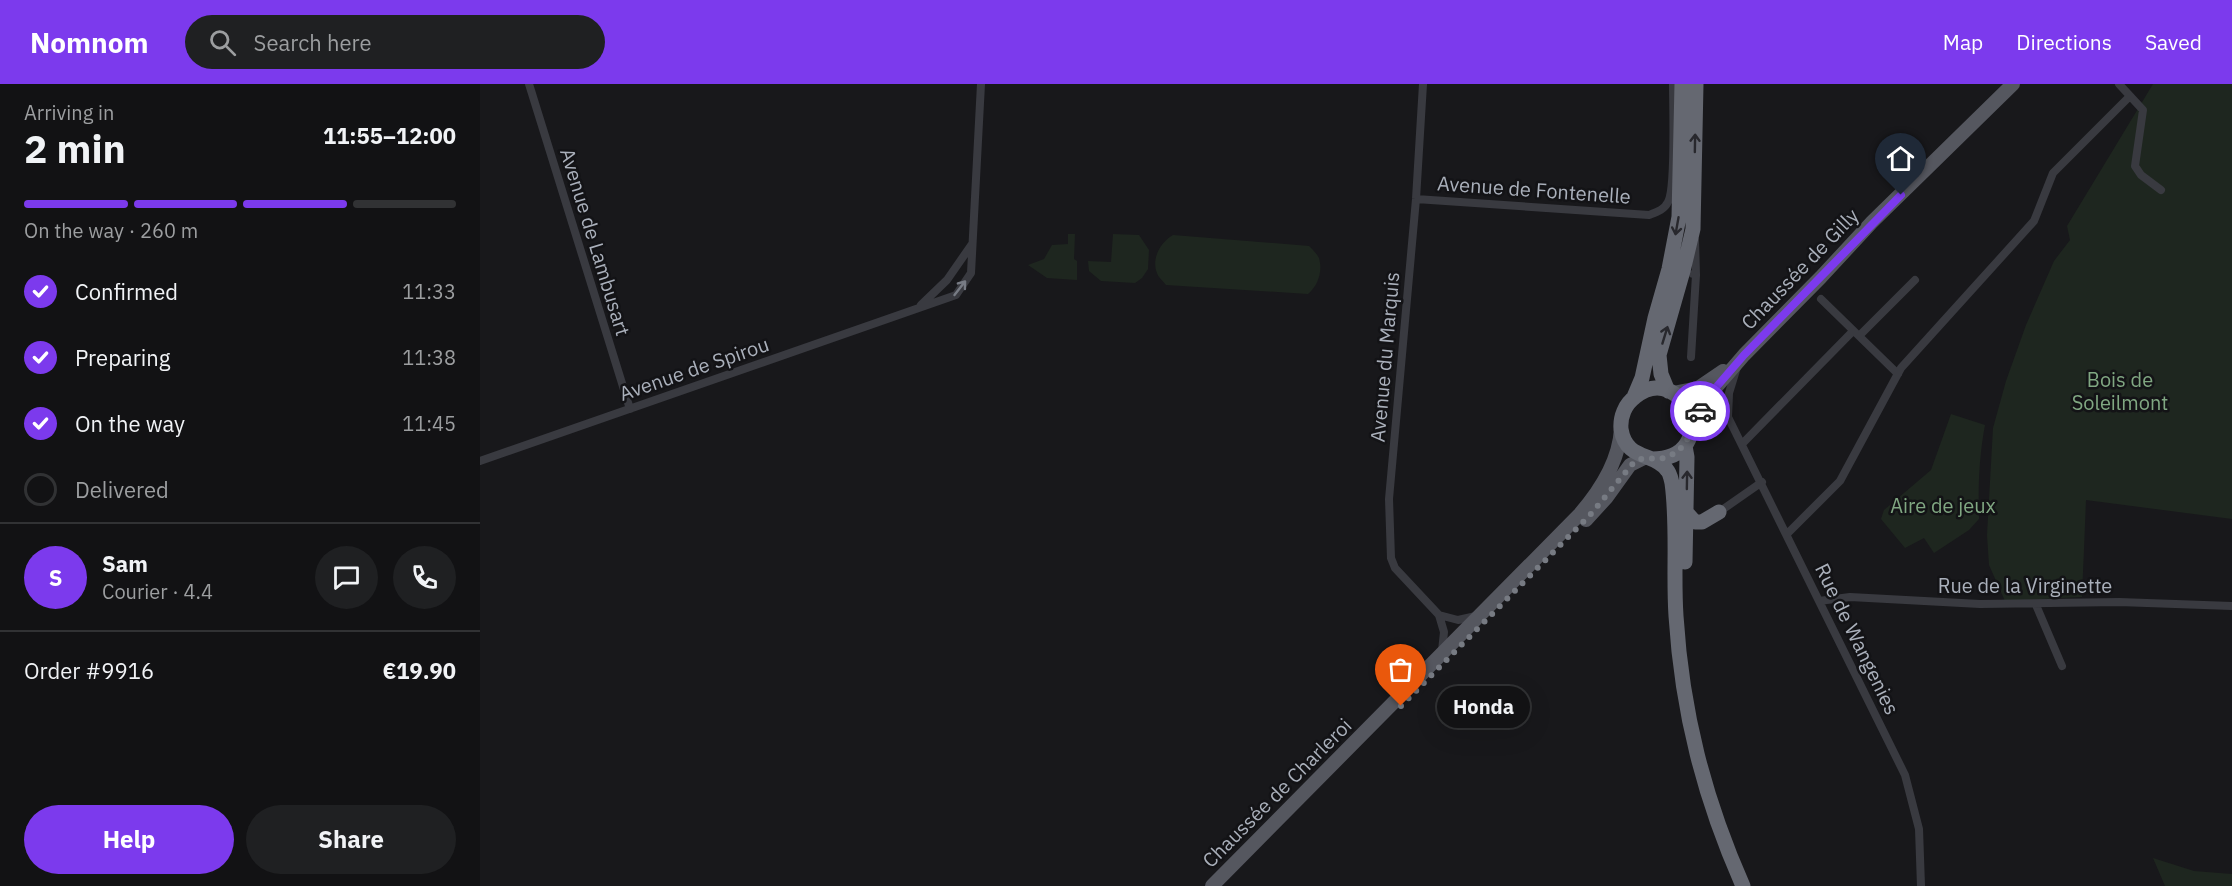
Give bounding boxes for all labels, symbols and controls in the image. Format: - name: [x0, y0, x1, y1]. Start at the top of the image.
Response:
- search box: [185, 15, 605, 69]
- text: Nomnom: [30, 24, 149, 61]
- icon: search: [206, 26, 239, 59]
- text: Search here: [254, 28, 372, 57]
- text: Map: [1943, 28, 1983, 56]
- text: Directions: [2016, 28, 2112, 56]
- text: Saved: [2145, 28, 2202, 56]
- text: Arriving in: [24, 99, 114, 126]
- text: 11:55–12:00: [323, 121, 456, 150]
- text: 2 min: [24, 123, 126, 174]
- pin: [1875, 133, 1926, 195]
- one-way arrow: [1689, 134, 1700, 154]
- icon: home: [1884, 142, 1917, 175]
- street label: Avenue de Lambusart: [554, 145, 637, 339]
- street label: Avenue de Fontenelle: [1436, 169, 1632, 210]
- street label: Chaussée de Gilly: [1735, 202, 1864, 335]
- one-way arrow: [1671, 216, 1682, 236]
- text: On the way · 260 m: [24, 217, 198, 244]
- street label: Avenue du Marquis: [1364, 271, 1405, 443]
- icon: check: [24, 275, 57, 308]
- text: Confirmed: [75, 277, 178, 306]
- text: 11:33: [402, 278, 456, 305]
- one-way arrow: [953, 280, 966, 296]
- one-way arrow: [1660, 326, 1671, 345]
- street label: Avenue de Spirou: [615, 330, 772, 407]
- icon: check: [24, 341, 57, 374]
- text: Preparing: [75, 343, 170, 372]
- text: 11:38: [402, 344, 456, 371]
- park label: Bois de Soleilmont: [2072, 366, 2168, 416]
- courier: [1670, 381, 1730, 441]
- icon: car: [1684, 395, 1717, 428]
- icon: check: [24, 407, 57, 440]
- text: On the way: [75, 409, 185, 438]
- text: 11:45: [402, 410, 456, 437]
- one-way arrow: [1681, 471, 1692, 491]
- text: Delivered: [75, 475, 169, 504]
- park label: Aire de jeux: [1890, 492, 1996, 519]
- button: chat: [315, 546, 378, 609]
- button: phone: [393, 546, 456, 609]
- text: Sam: [102, 549, 148, 578]
- street label: Rue de Wangenies: [1809, 559, 1906, 719]
- text: S: [49, 563, 62, 592]
- street label: Rue de la Virginette: [1938, 572, 2112, 599]
- text: Courier · 4.4: [102, 578, 213, 605]
- pin: [1375, 644, 1426, 706]
- icon: bag: [1384, 653, 1417, 686]
- text: Order #9916: [24, 656, 154, 685]
- text: €19.90: [383, 656, 456, 685]
- callout: Honda: [1437, 685, 1530, 727]
- text: Honda: [1453, 693, 1514, 720]
- street label: Chaussée de Charleroi: [1196, 712, 1357, 873]
- button: Help: [24, 805, 234, 874]
- button: Share: [246, 805, 456, 874]

